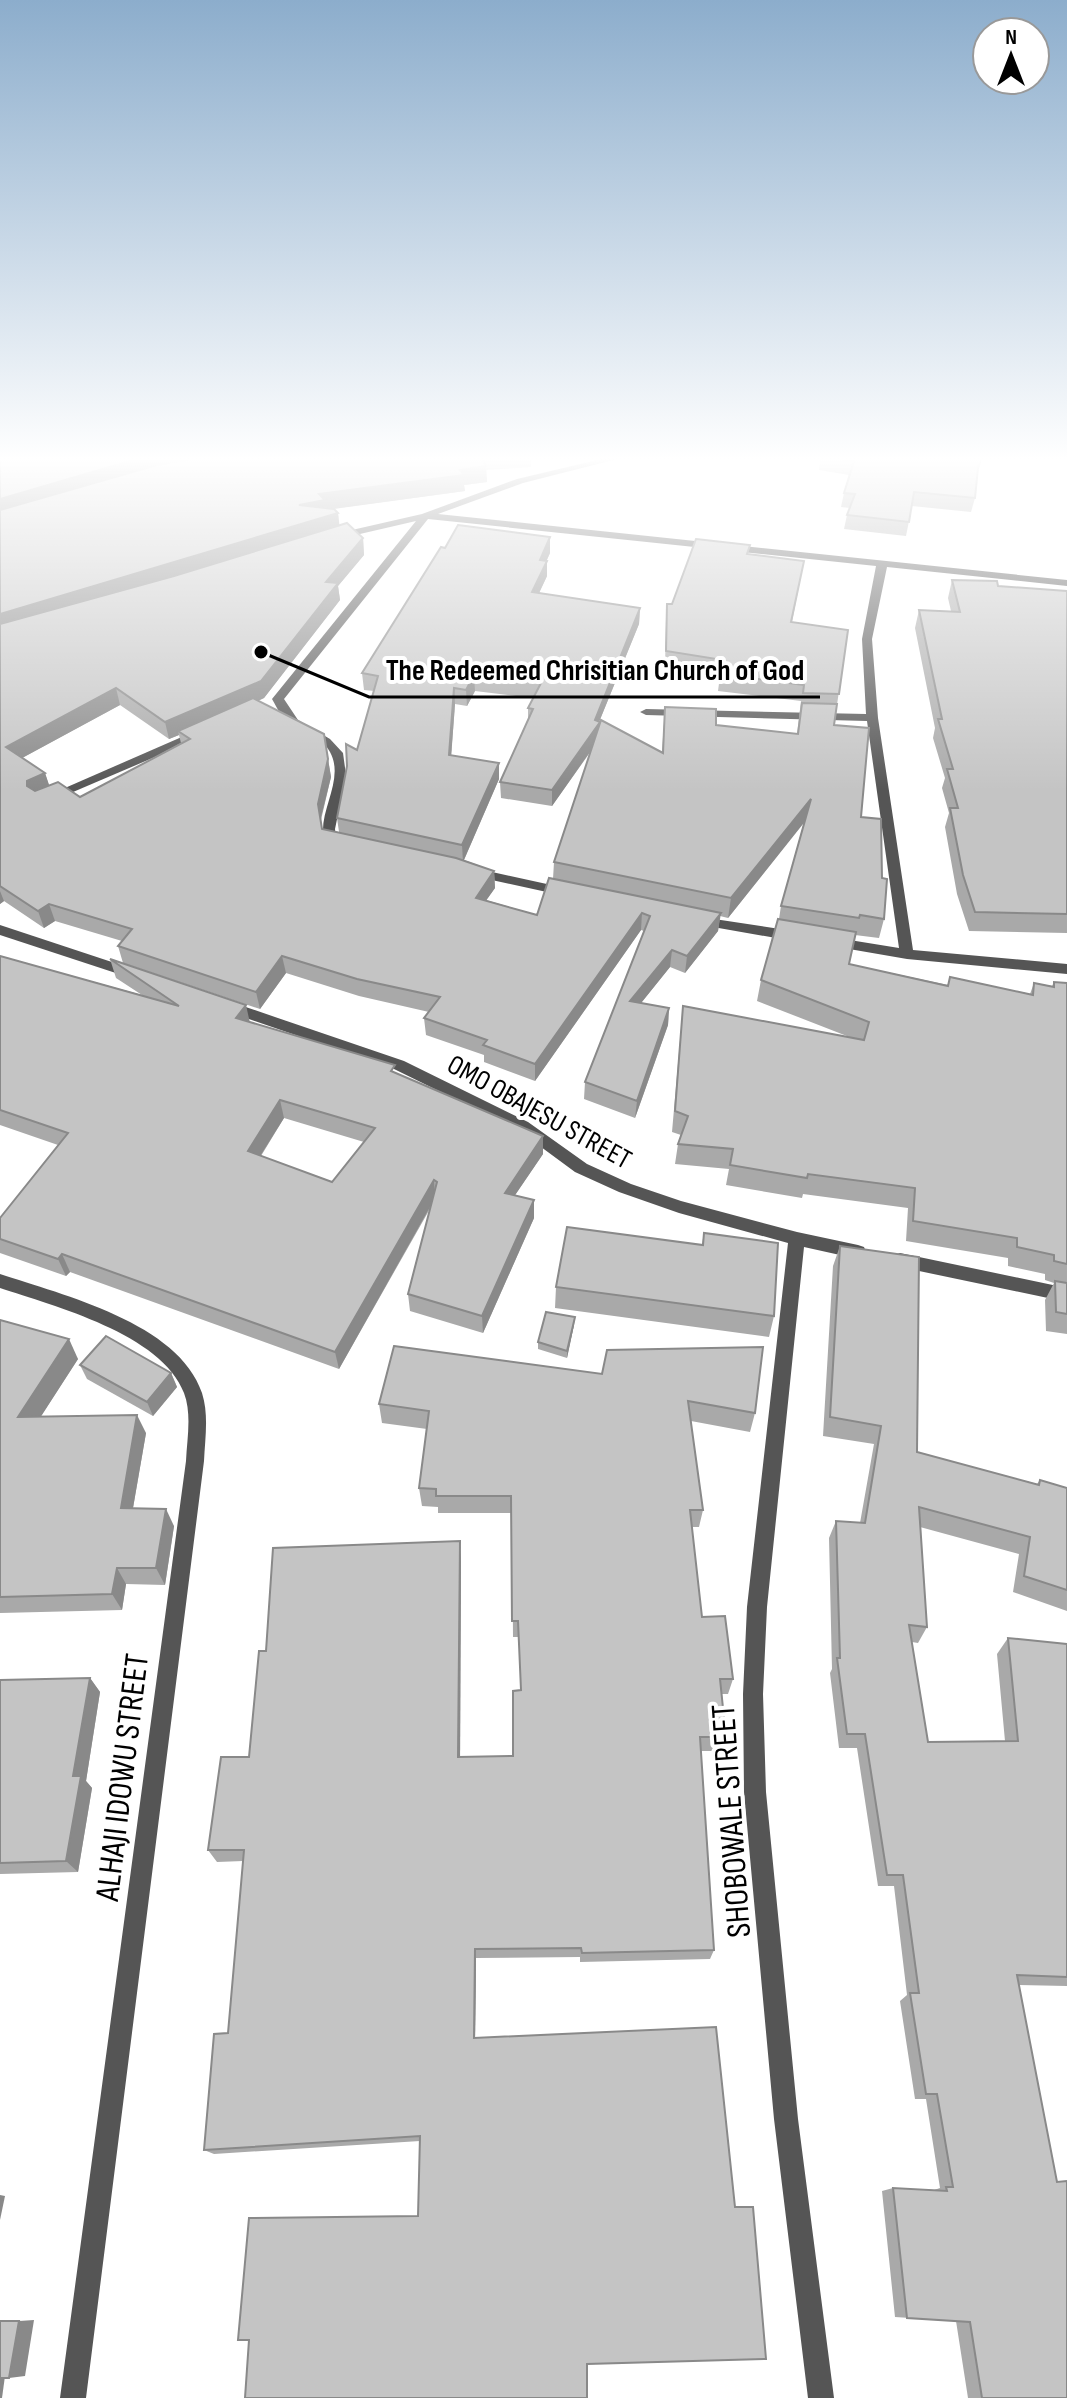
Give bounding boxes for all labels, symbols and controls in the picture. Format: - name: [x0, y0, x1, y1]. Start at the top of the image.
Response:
- north arrow: [971, 16, 1051, 96]
- text: N: [1005, 24, 1017, 51]
- callout: The Redeemed Chrisitian Church of God: [369, 643, 820, 697]
- text: The Redeemed Chrisitian Church of God: [386, 653, 804, 689]
- street label: OMO OBAJESU STREET: [441, 1048, 637, 1177]
- street label: ALHAJI IDOWU STREET: [87, 1651, 158, 1904]
- street label: SHOBOWALE STREET: [703, 1703, 760, 1939]

